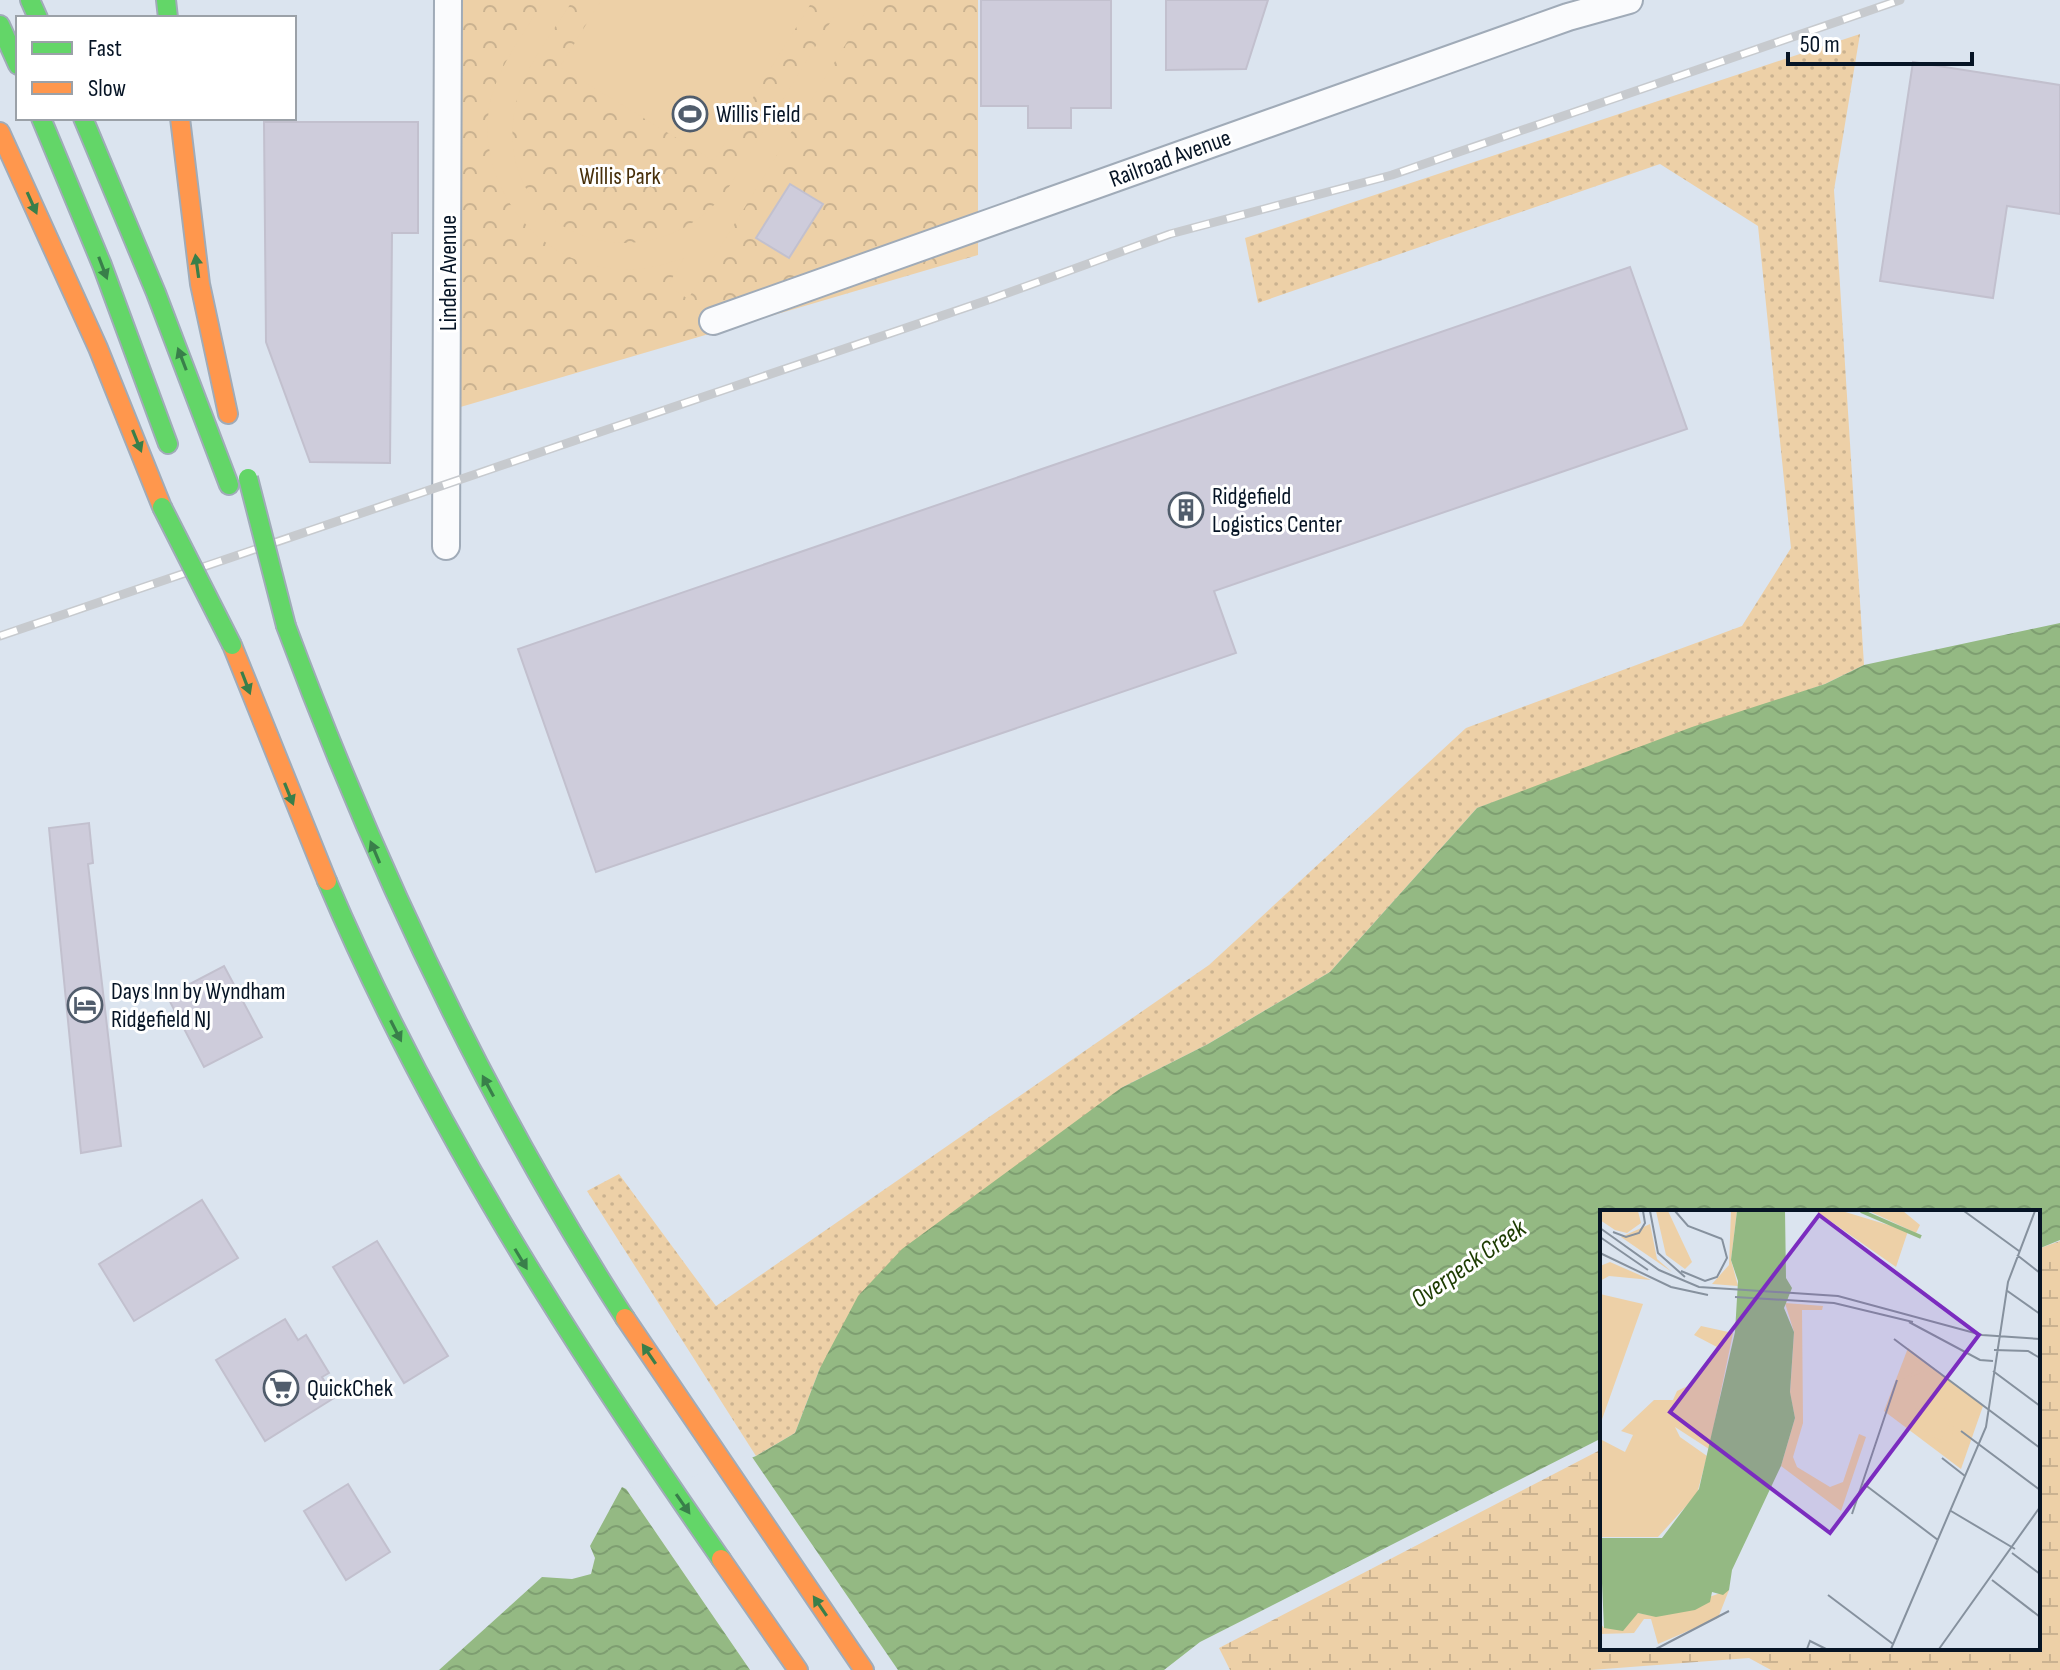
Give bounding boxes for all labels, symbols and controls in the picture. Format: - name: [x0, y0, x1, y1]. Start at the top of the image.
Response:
- legend: [16, 16, 296, 120]
- scale bar: [1788, 16, 1972, 66]
- text: 50 m: [1800, 30, 1840, 59]
- text: Fast: [88, 34, 122, 63]
- text: Slow: [88, 74, 126, 103]
- sports icon: Willis Field: [671, 95, 709, 133]
- place label: Willis Field: [716, 100, 800, 129]
- street label: Railroad Avenue: [1105, 123, 1235, 194]
- park label: Willis Park: [579, 162, 661, 191]
- one-way arrow: [25, 191, 39, 214]
- street label: Linden Avenue: [434, 215, 463, 331]
- one-way arrow: [190, 253, 203, 278]
- one-way arrow: [97, 256, 110, 280]
- one-way arrow: [175, 347, 188, 371]
- one-way arrow: [130, 429, 143, 453]
- place label: Ridgefield Logistics Center: [1212, 482, 1342, 539]
- building icon: Ridgefield Logistics Center: [1167, 491, 1205, 529]
- one-way arrow: [240, 671, 253, 695]
- one-way arrow: [283, 782, 296, 806]
- one-way arrow: [369, 841, 382, 864]
- place label: Days Inn by Wyndham Ridgefield NJ: [111, 977, 285, 1034]
- hotel icon: Days Inn by Wyndham Ridgefield NJ: [66, 986, 104, 1024]
- one-way arrow: [389, 1020, 403, 1043]
- one-way arrow: [482, 1075, 495, 1098]
- inset map: [1600, 1210, 2040, 1650]
- water label: Overpeck Creek: [1405, 1213, 1533, 1315]
- one-way arrow: [514, 1248, 528, 1270]
- one-way arrow: [642, 1344, 657, 1365]
- supermarket icon: QuickChek: [262, 1369, 300, 1407]
- place label: QuickChek: [307, 1374, 393, 1403]
- one-way arrow: [675, 1494, 690, 1515]
- one-way arrow: [813, 1595, 828, 1616]

